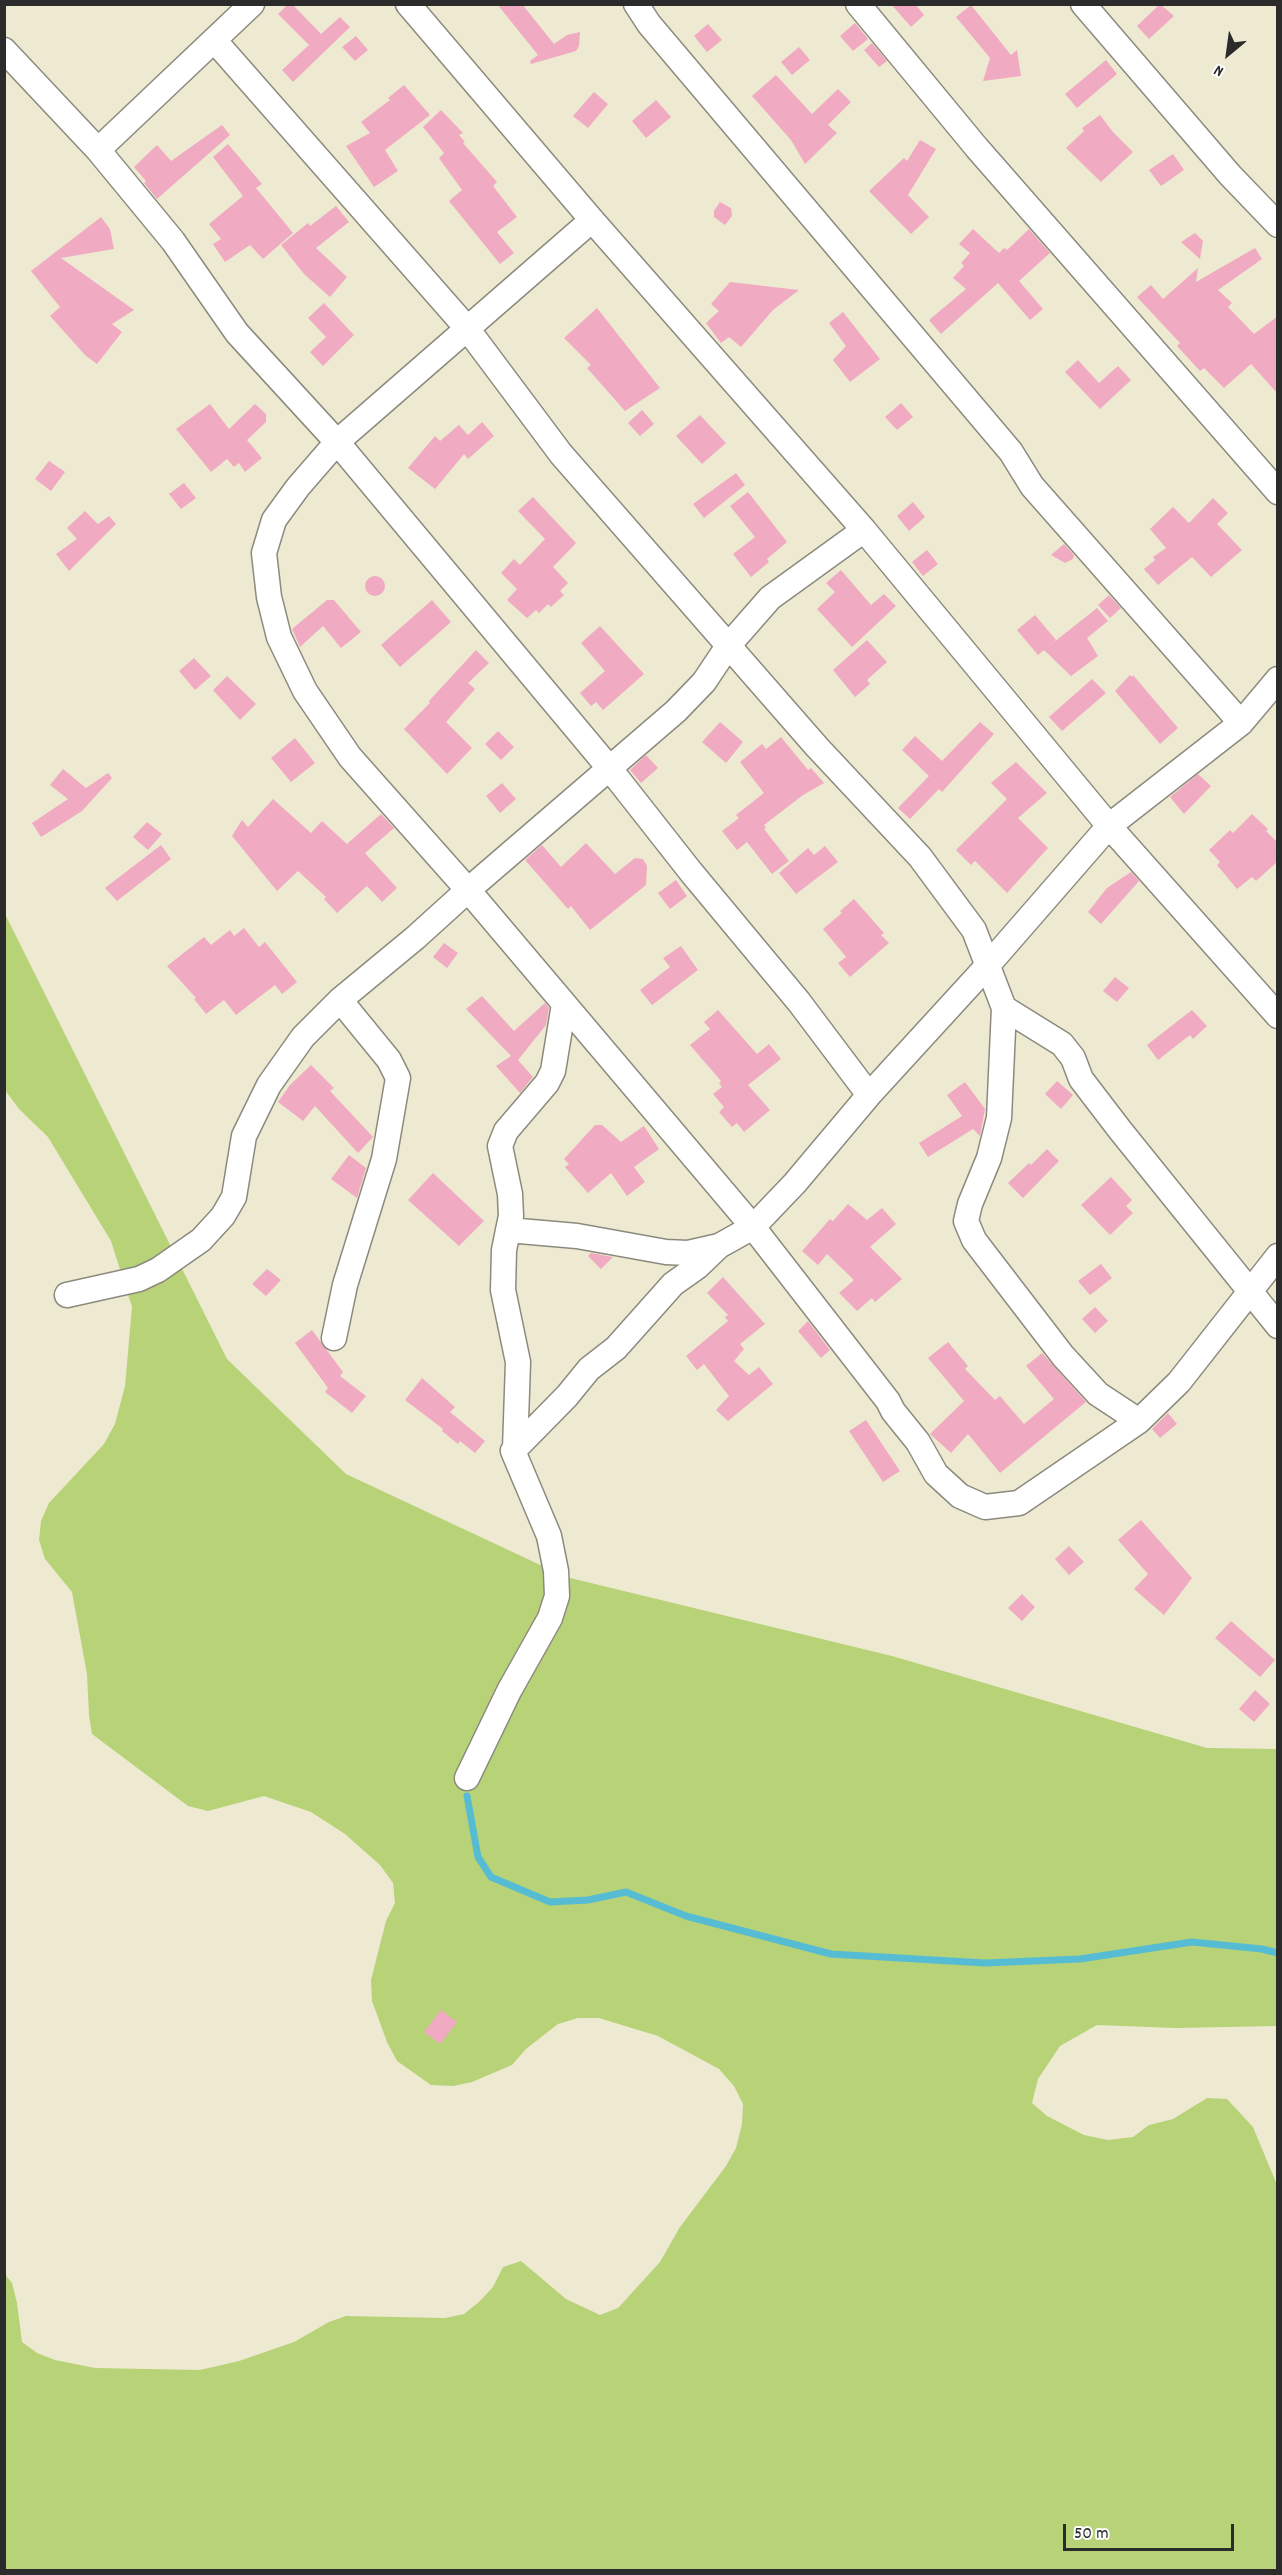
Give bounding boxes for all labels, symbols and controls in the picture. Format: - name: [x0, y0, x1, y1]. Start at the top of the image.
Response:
- north arrow: [1198, 24, 1258, 84]
- text: N: [1210, 58, 1228, 82]
- scale bar: [1066, 2512, 1237, 2550]
- text: 50 m: [1074, 2522, 1109, 2547]

